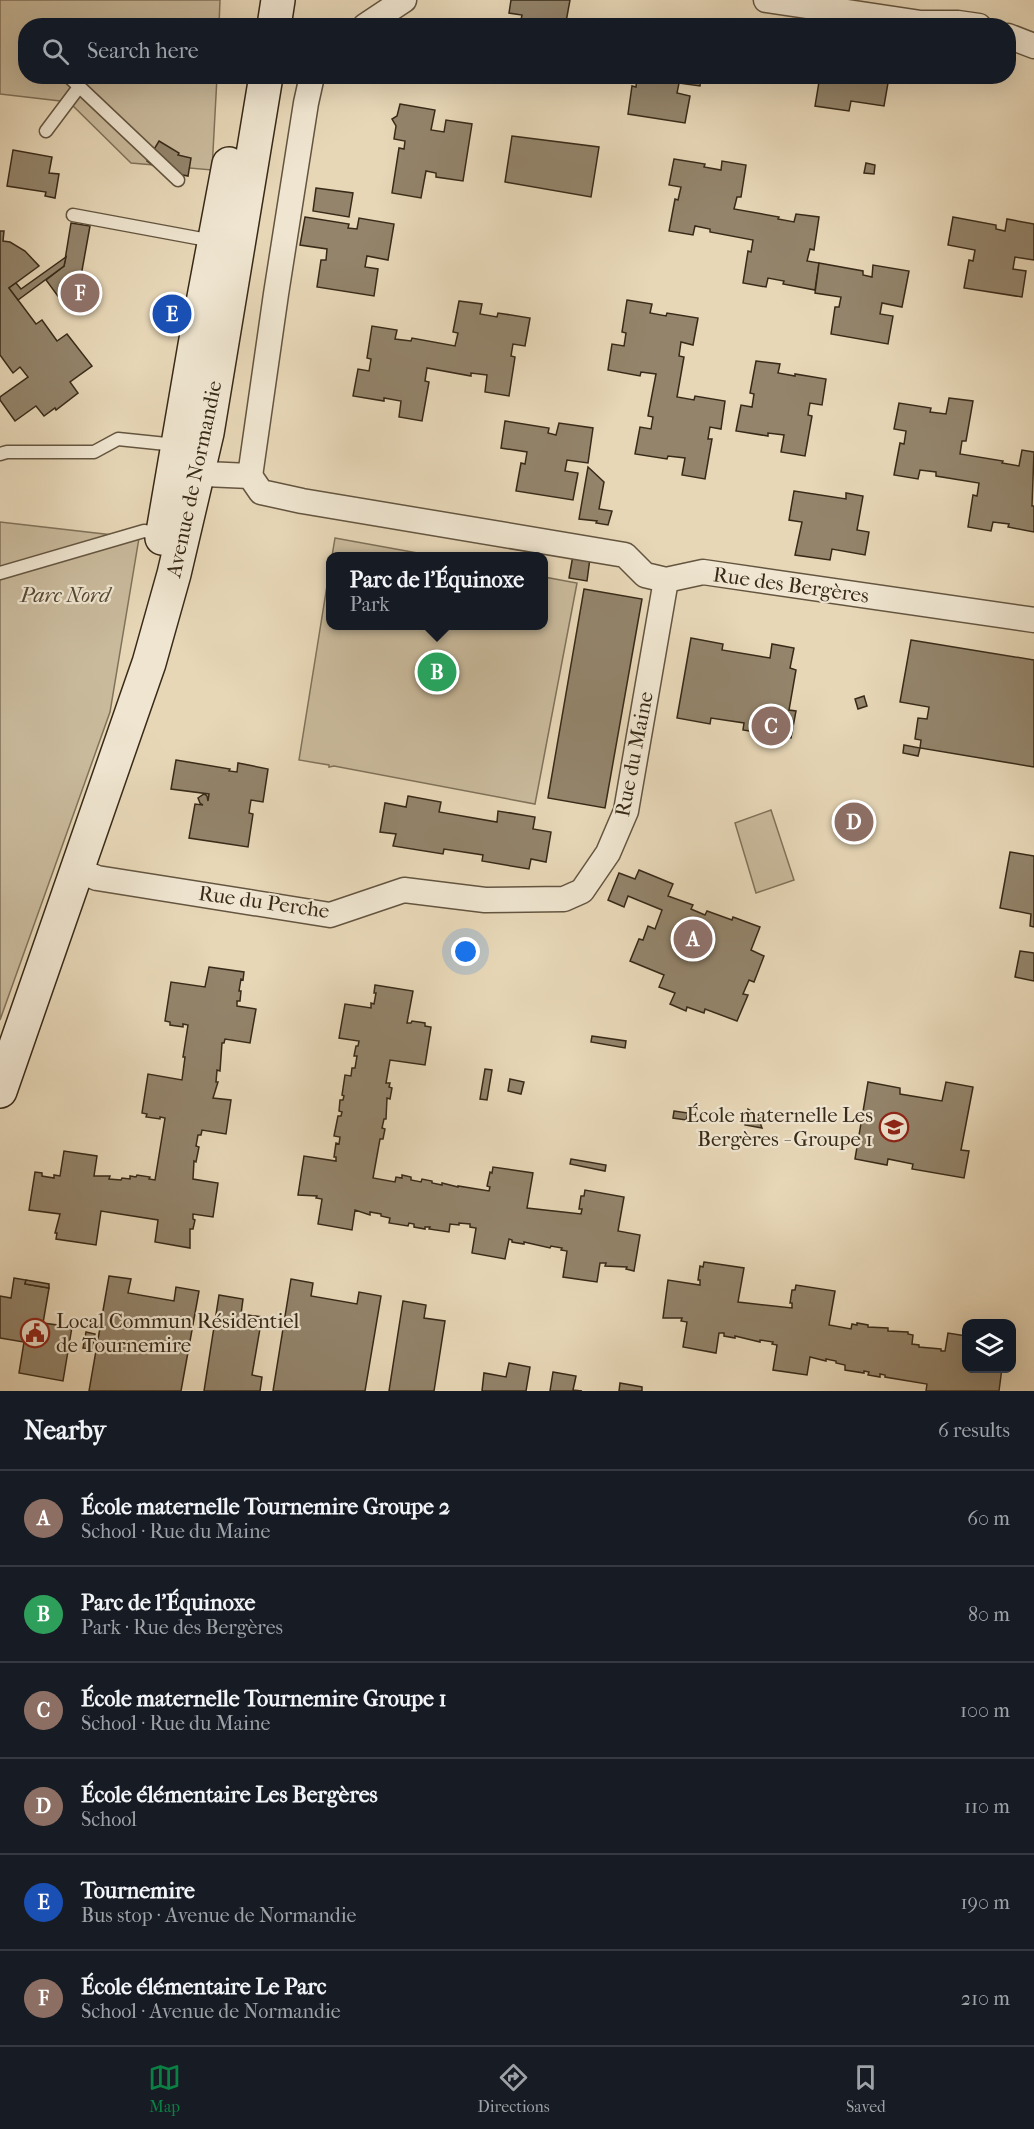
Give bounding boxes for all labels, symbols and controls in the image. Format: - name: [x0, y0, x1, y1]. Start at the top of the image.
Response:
- search box: [18, 18, 1016, 84]
- icon: search: [39, 35, 72, 68]
- text: Search here: [87, 38, 199, 64]
- pin: F: [60, 270, 100, 316]
- pin: E: [152, 292, 192, 336]
- street label: Avenue de Normandie: [161, 378, 227, 581]
- popup: [326, 552, 548, 630]
- street label: Rue des Bergères: [712, 562, 871, 608]
- text: Parc de l'Équinoxe: [350, 567, 524, 593]
- park label: Parc Nord: [19, 583, 112, 607]
- text: Park: [350, 593, 390, 616]
- pin: B: [418, 650, 456, 694]
- street label: Rue du Maine: [610, 689, 658, 819]
- pin: C: [752, 704, 790, 748]
- pin: D: [834, 800, 874, 844]
- street label: Rue du Perche: [197, 881, 331, 923]
- pin: A: [674, 916, 712, 962]
- your location: [451, 937, 480, 966]
- place label: École maternelle Les Bergères - Groupe 1: [686, 1103, 873, 1151]
- school or university icon: École maternelle Les Bergères - Groupe 1: [878, 1111, 910, 1143]
- place label: Local Commun Résidentiel de Tournemire: [56, 1309, 300, 1357]
- public building icon: Local Commun Résidentiel de Tournemire: [19, 1317, 51, 1349]
- map controls: [962, 1319, 1016, 1373]
- button: layers: [962, 1319, 1016, 1373]
- text: Nearby: [24, 1415, 106, 1446]
- text: 6 results: [938, 1419, 1010, 1442]
- text: École maternelle Tournemire Groupe 2: [81, 1494, 450, 1520]
- text: A: [37, 1507, 50, 1530]
- text: 60 m: [967, 1507, 1010, 1530]
- text: School · Rue du Maine: [81, 1520, 270, 1543]
- text: Parc de l'Équinoxe: [81, 1590, 255, 1616]
- text: B: [37, 1603, 50, 1626]
- text: 80 m: [968, 1603, 1010, 1626]
- text: Park · Rue des Bergères: [81, 1616, 283, 1639]
- text: École maternelle Tournemire Groupe 1: [81, 1686, 447, 1712]
- text: C: [37, 1699, 50, 1722]
- text: 100 m: [960, 1699, 1010, 1722]
- text: School · Rue du Maine: [81, 1712, 270, 1735]
- text: École élémentaire Les Bergères: [81, 1782, 378, 1808]
- text: D: [36, 1795, 51, 1818]
- text: 110 m: [964, 1795, 1010, 1818]
- text: School: [81, 1808, 137, 1831]
- text: Tournemire: [81, 1878, 195, 1904]
- text: E: [37, 1891, 50, 1914]
- text: 190 m: [960, 1891, 1010, 1914]
- text: Bus stop · Avenue de Normandie: [81, 1904, 356, 1927]
- text: École élémentaire Le Parc: [81, 1974, 326, 2000]
- text: F: [38, 1987, 49, 2010]
- text: 210 m: [961, 1987, 1010, 2010]
- text: School · Avenue de Normandie: [81, 2000, 341, 2023]
- tab: Map: [148, 2061, 181, 2116]
- tab: Directions: [478, 2061, 550, 2116]
- tab: Saved: [846, 2061, 886, 2116]

